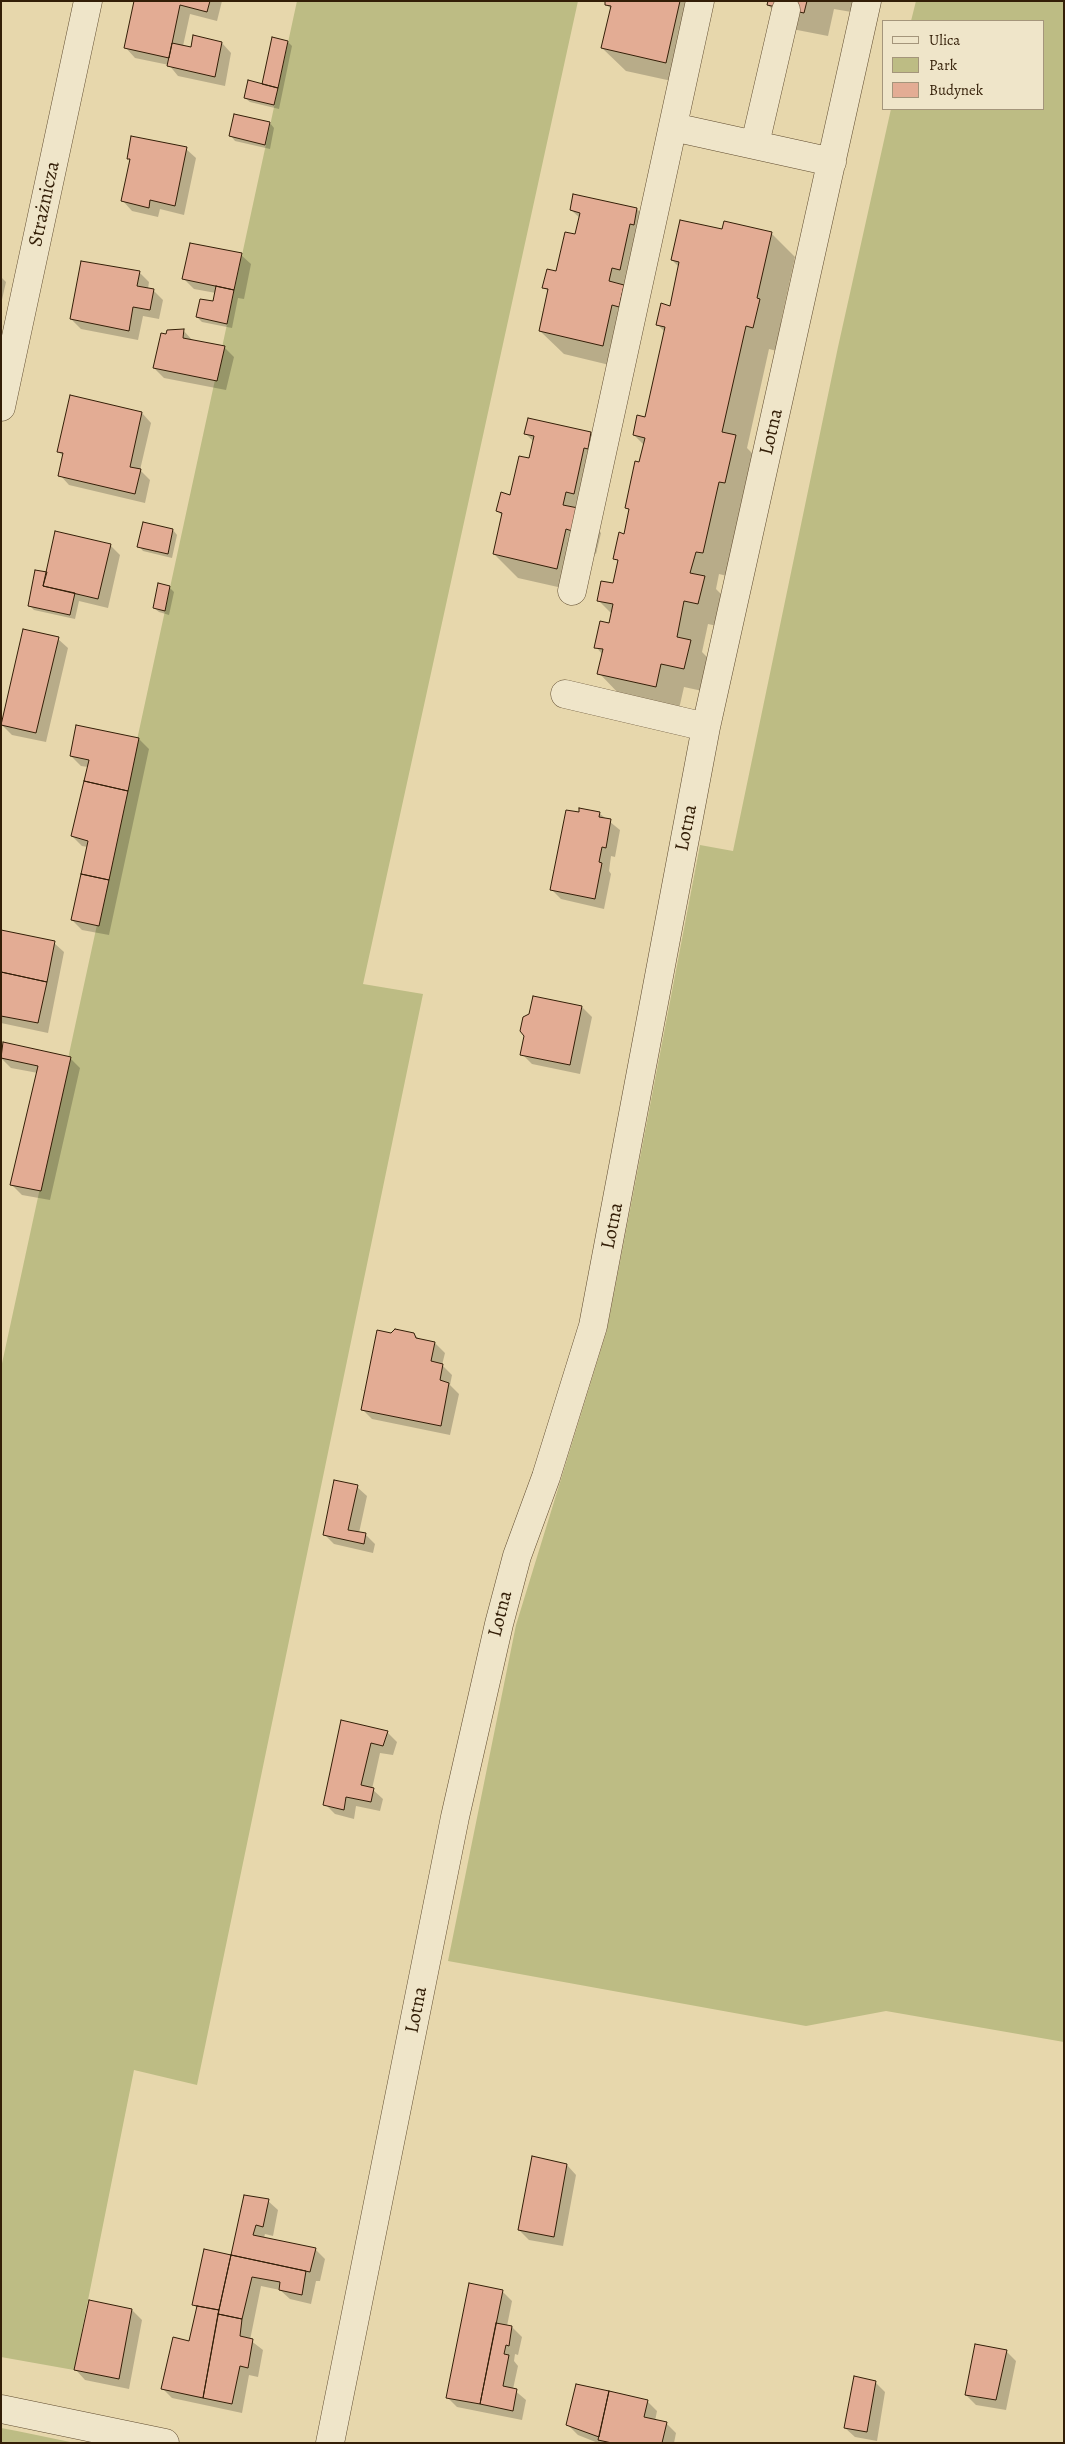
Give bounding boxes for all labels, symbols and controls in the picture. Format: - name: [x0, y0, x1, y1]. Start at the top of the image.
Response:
- legend: [882, 20, 1045, 110]
- text: Ulica: [929, 30, 960, 50]
- text: Park: [929, 55, 957, 75]
- text: Budynek: [929, 80, 983, 100]
- street label: Strażnicza: [24, 159, 66, 249]
- street label: Lotna: [755, 406, 789, 458]
- street label: Lotna: [671, 803, 703, 853]
- street label: Lotna: [597, 1201, 629, 1251]
- street label: Lotna: [484, 1588, 518, 1640]
- street label: Lotna: [401, 1985, 433, 2035]

